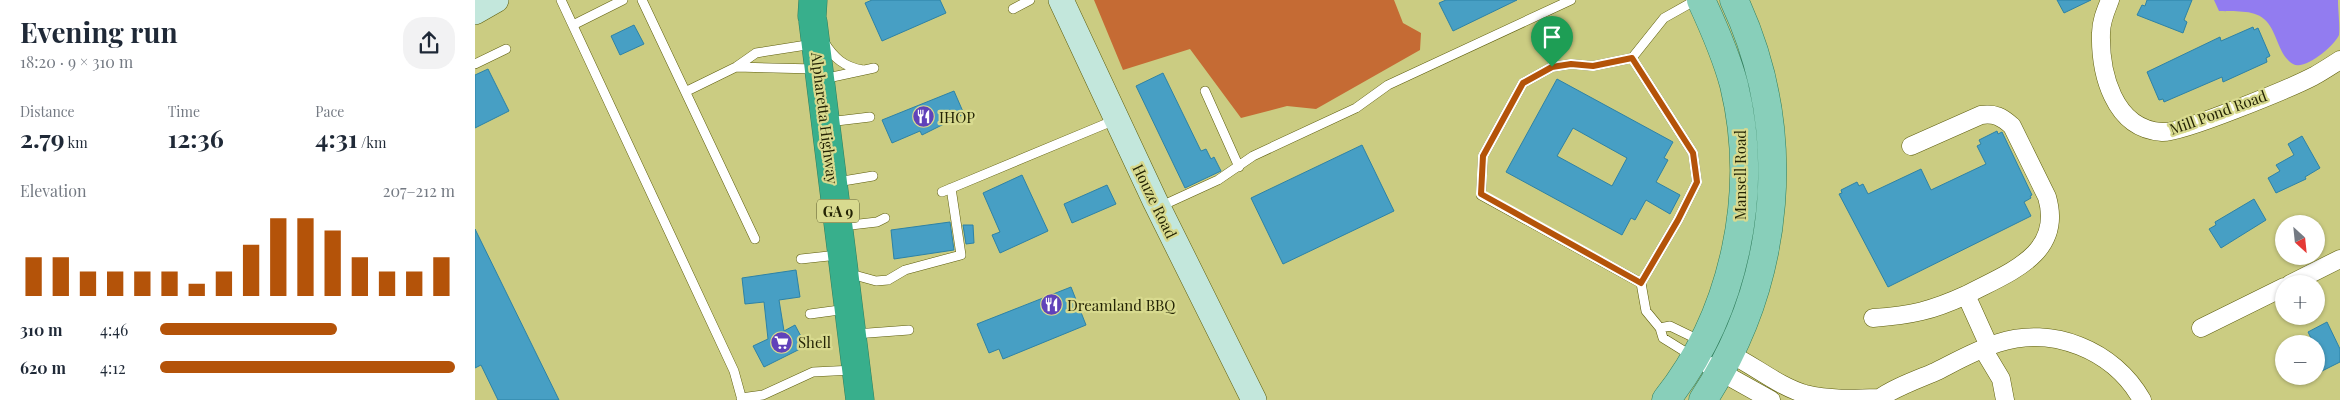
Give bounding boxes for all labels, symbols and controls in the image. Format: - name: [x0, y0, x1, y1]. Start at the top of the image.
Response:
- text: Evening run: [20, 13, 178, 50]
- pin: [1531, 16, 1573, 67]
- button: share: [403, 17, 455, 69]
- icon: arrive: [1538, 23, 1566, 51]
- street label: Alpharetta Highway: [807, 50, 843, 185]
- text: 18:20 · 9 × 310 m: [20, 51, 133, 72]
- street label: Mill Pond Road: [2167, 85, 2270, 139]
- text: Distance: [20, 102, 75, 121]
- text: Time: [168, 102, 200, 121]
- text: Pace: [315, 102, 344, 121]
- restaurant icon: IHOP: [911, 105, 935, 129]
- place label: IHOP: [939, 107, 975, 127]
- text: 2.79: [20, 121, 65, 154]
- text: 12:36: [168, 121, 224, 154]
- text: 4:31: [315, 121, 358, 154]
- street label: Mansell Road: [1730, 130, 1750, 220]
- text: km: [65, 133, 88, 152]
- text: /km: [358, 133, 386, 152]
- street label: Houze Road: [1128, 160, 1182, 242]
- text: Elevation: [20, 180, 87, 201]
- text: 207–212 m: [383, 180, 455, 201]
- road number: GA 9: [817, 200, 859, 222]
- north arrow: [2275, 215, 2325, 265]
- map controls: [2275, 215, 2325, 385]
- button: +: [2275, 275, 2325, 325]
- restaurant icon: Dreamland BBQ: [1039, 293, 1063, 317]
- place label: Dreamland BBQ: [1067, 295, 1176, 315]
- text: 310 m: [20, 319, 62, 340]
- text: 4:46: [100, 319, 128, 340]
- supermarket icon: Shell: [770, 330, 794, 354]
- place label: Shell: [798, 332, 831, 352]
- button: −: [2275, 335, 2325, 385]
- text: 620 m: [20, 357, 66, 378]
- text: 4:12: [100, 357, 126, 378]

